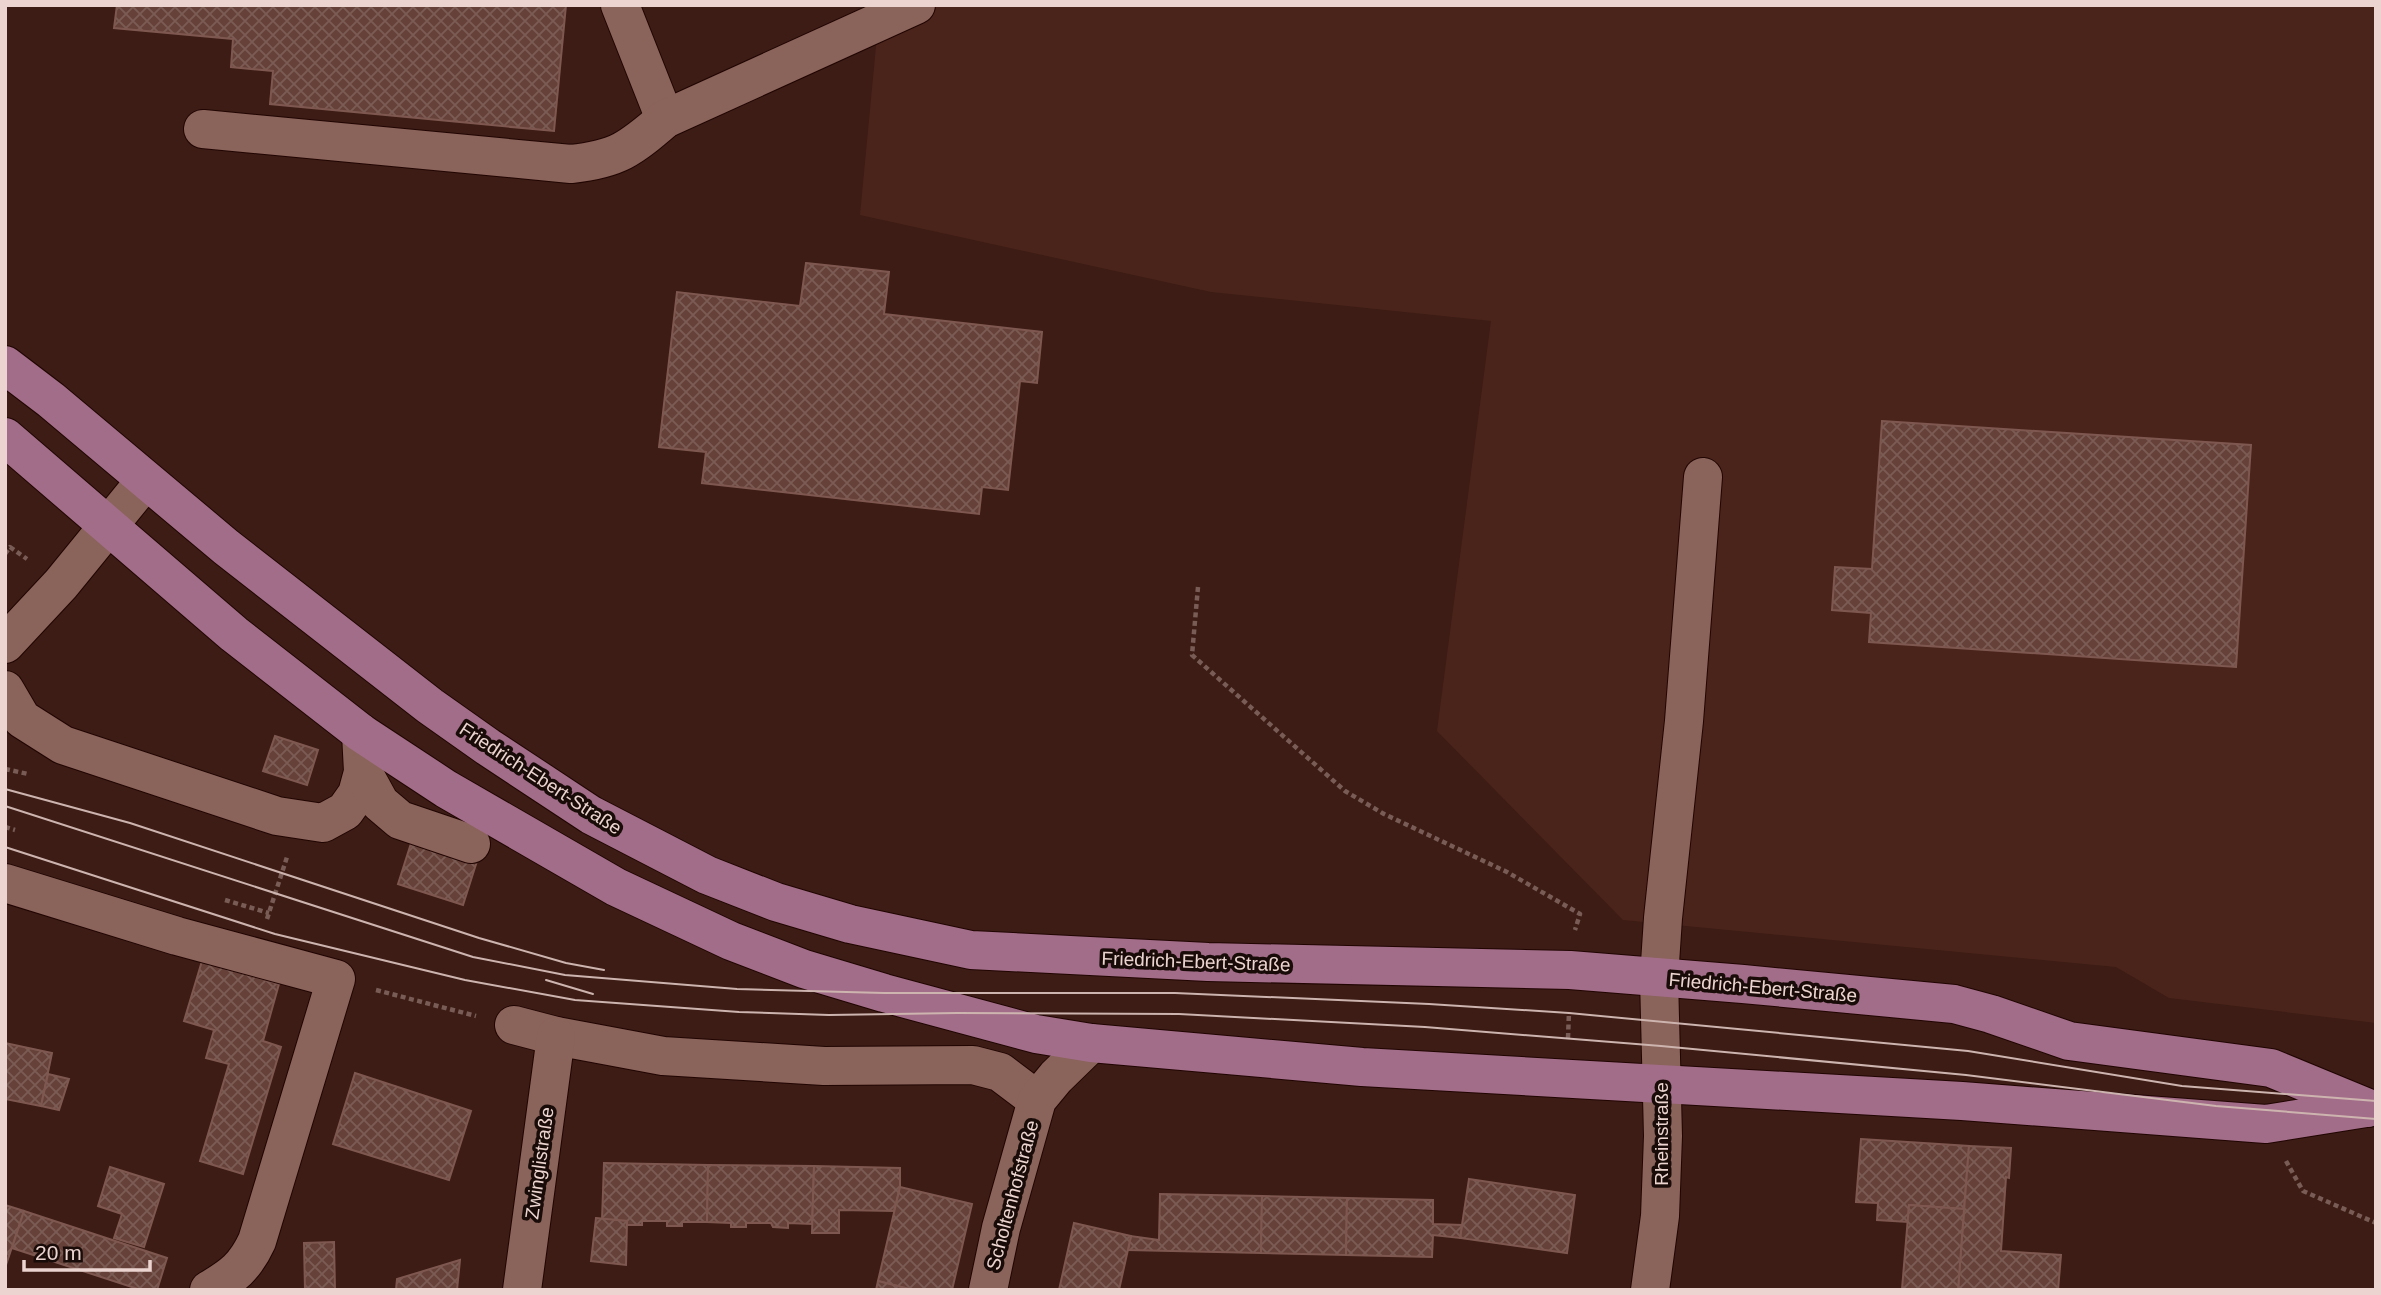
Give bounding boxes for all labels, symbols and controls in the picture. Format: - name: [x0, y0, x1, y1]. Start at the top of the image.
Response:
- street label: Friedrich-Ebert-Straße: [456, 718, 626, 839]
- street label: Friedrich-Ebert-Straße: [1101, 948, 1291, 975]
- street label: Friedrich-Ebert-Straße: [1668, 969, 1858, 1006]
- street label: Rheinstraße: [1651, 1082, 1672, 1186]
- street label: Zwinglistraße: [521, 1106, 558, 1220]
- street label: Scholtenhofstraße: [982, 1118, 1043, 1272]
- scale bar: [24, 1228, 150, 1272]
- text: 20 m: [35, 1241, 82, 1264]

